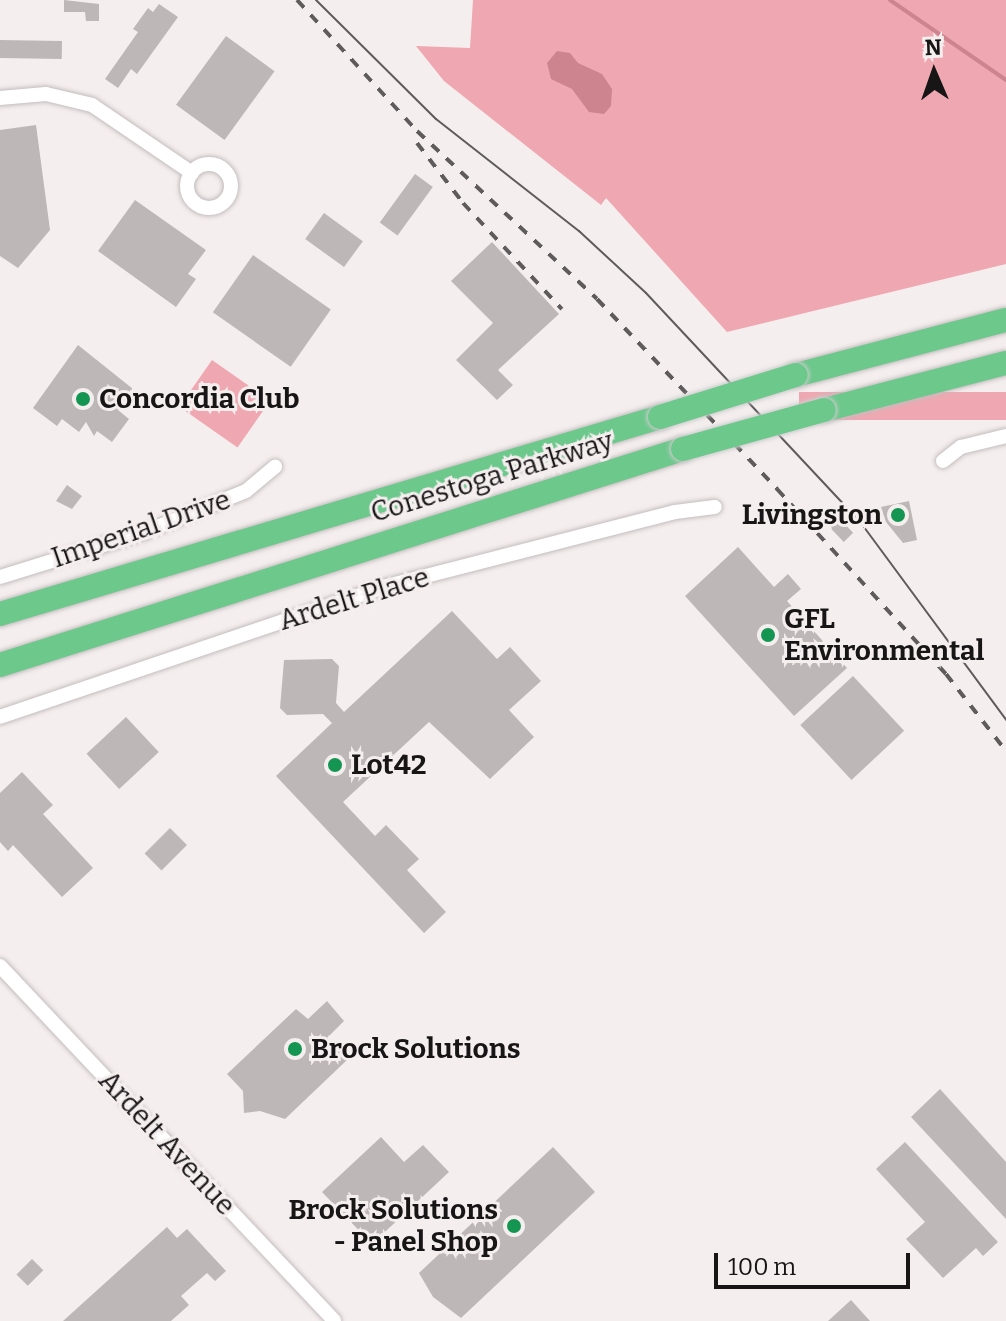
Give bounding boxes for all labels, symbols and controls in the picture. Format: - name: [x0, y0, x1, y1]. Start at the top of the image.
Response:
- north arrow: [894, 32, 974, 112]
- text: N: [924, 34, 942, 61]
- place label: Concordia Club: [99, 382, 299, 416]
- marker: Concordia Club: [74, 390, 92, 408]
- street label: Conestoga Parkway: [367, 424, 617, 530]
- street label: Imperial Drive: [47, 483, 235, 575]
- place label: Livingston: [742, 498, 882, 532]
- marker: Livingston: [889, 506, 907, 524]
- street label: Ardelt Place: [275, 560, 433, 638]
- place label: GFL Environmental: [784, 602, 984, 668]
- marker: GFL Environmental: [759, 626, 777, 644]
- place label: Lot42: [351, 748, 426, 782]
- marker: Lot42: [326, 756, 344, 774]
- place label: Brock Solutions: [311, 1032, 521, 1066]
- marker: Brock Solutions: [286, 1040, 304, 1058]
- street label: Ardelt Avenue: [92, 1064, 242, 1222]
- place label: Brock Solutions - Panel Shop: [288, 1193, 498, 1259]
- marker: Brock Solutions - Panel Shop: [505, 1217, 523, 1235]
- scale bar: [718, 1237, 914, 1287]
- text: 100 m: [728, 1253, 796, 1281]

